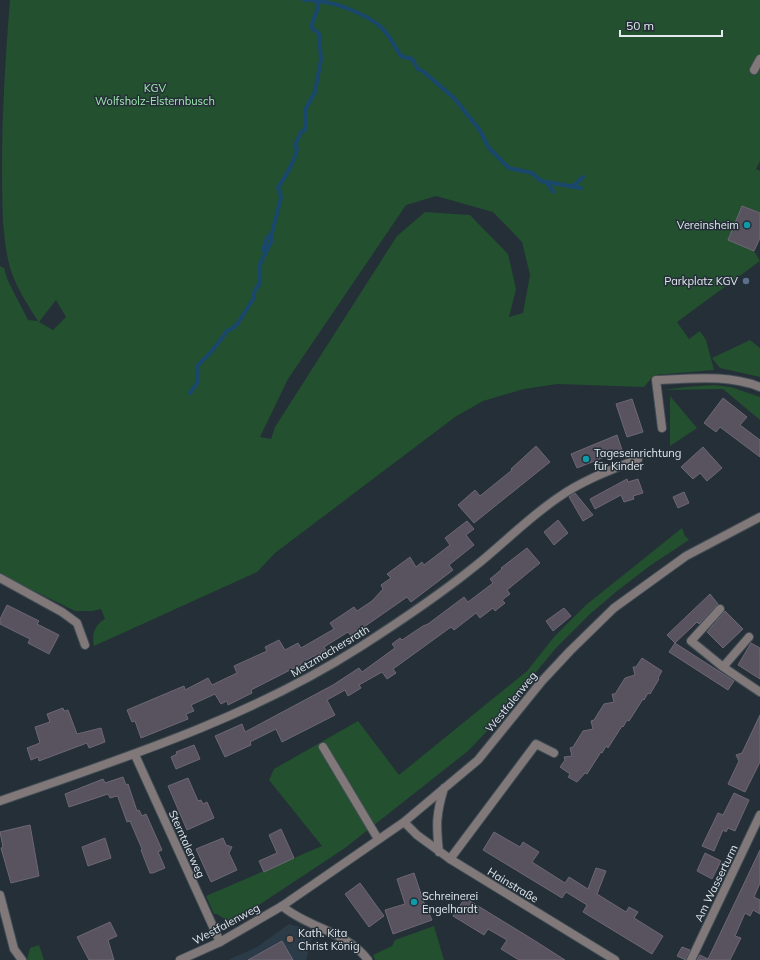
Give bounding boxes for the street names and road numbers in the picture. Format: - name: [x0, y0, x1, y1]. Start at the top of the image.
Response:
- street label: Metzmachersrath: [288, 622, 372, 680]
- street label: Westfalenweg: [482, 669, 540, 735]
- street label: Sterntalerweg: [166, 808, 208, 880]
- street label: Am Wasserturm: [691, 842, 741, 924]
- street label: Hainstraße: [485, 864, 541, 906]
- street label: Westfalenweg: [190, 900, 262, 948]

